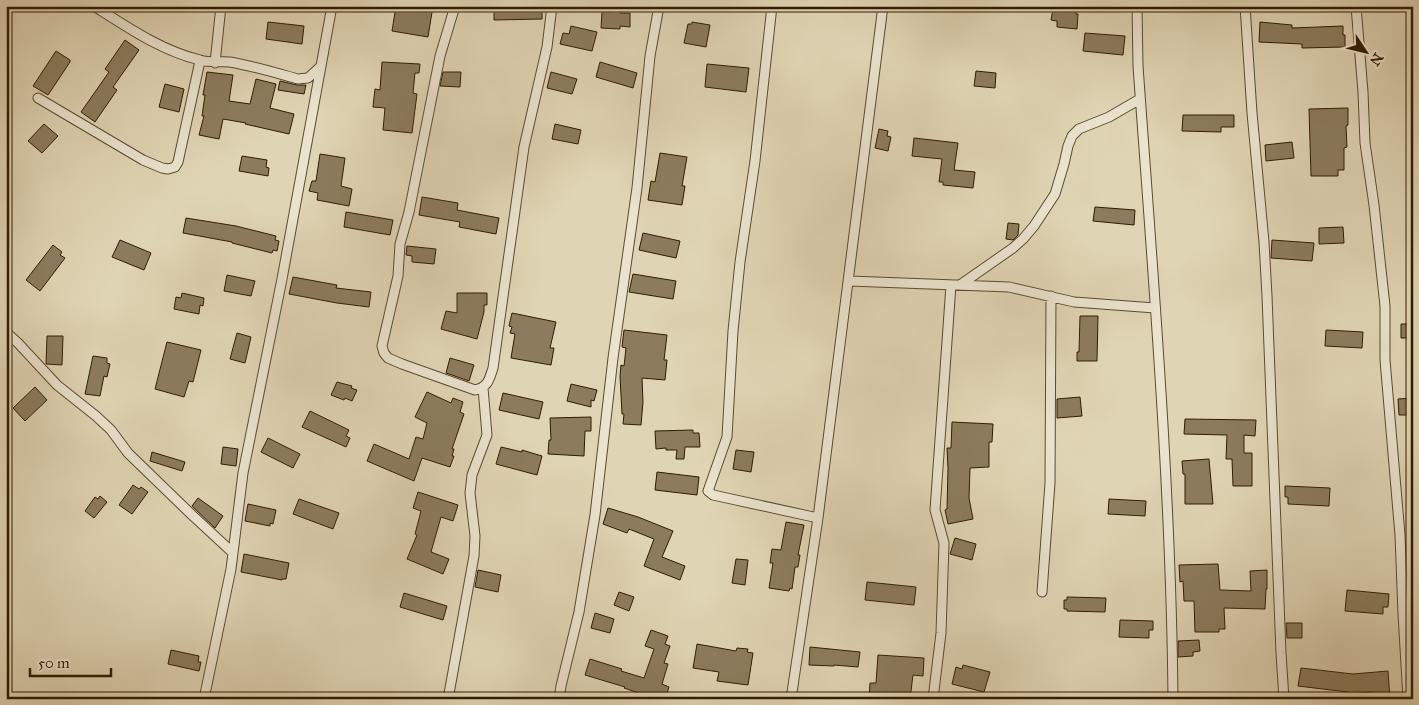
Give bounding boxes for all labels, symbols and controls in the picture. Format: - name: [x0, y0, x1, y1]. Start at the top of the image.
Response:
- north arrow: [1342, 28, 1392, 78]
- text: N: [1366, 49, 1387, 69]
- scale bar: [30, 645, 111, 677]
- text: 50 m: [38, 654, 70, 672]

